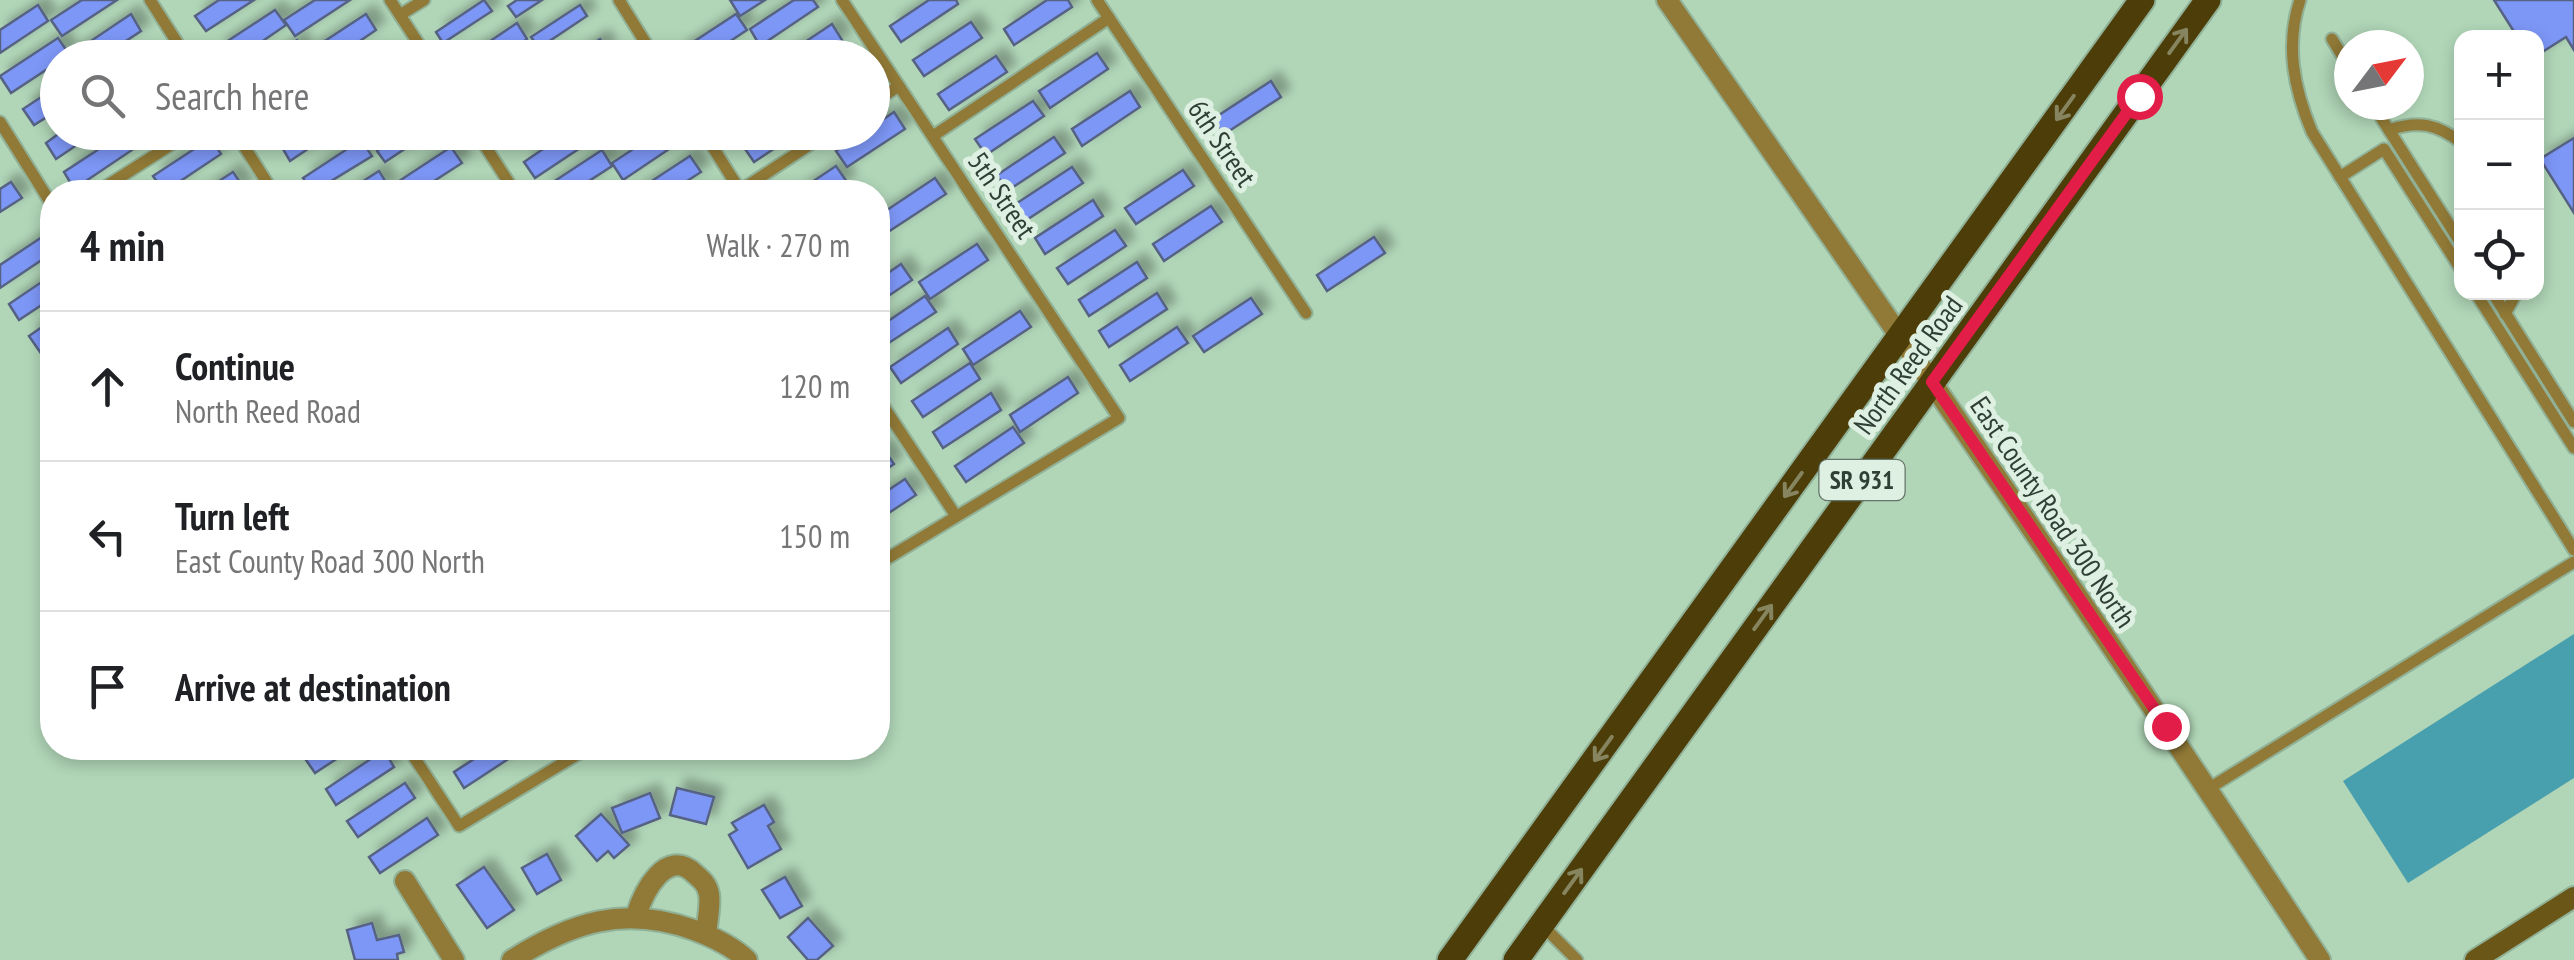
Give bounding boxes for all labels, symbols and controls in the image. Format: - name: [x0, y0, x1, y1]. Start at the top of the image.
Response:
- one-way arrow: [2168, 28, 2189, 55]
- north arrow: [2334, 30, 2424, 120]
- map controls: [2454, 30, 2544, 300]
- button: +: [2454, 30, 2544, 120]
- search box: [40, 40, 890, 150]
- icon: search: [75, 68, 130, 123]
- text: Search here: [155, 71, 309, 120]
- route start: [2117, 74, 2163, 120]
- street label: 6th Street: [1180, 92, 1265, 193]
- one-way arrow: [2054, 93, 2075, 121]
- button: −: [2454, 120, 2544, 210]
- street label: 5th Street: [960, 144, 1045, 245]
- button: locate: [2454, 210, 2544, 300]
- text: 4 min: [80, 218, 165, 273]
- text: Walk · 270 m: [706, 224, 850, 266]
- street label: North Reed Road: [1845, 288, 1970, 441]
- text: Continue: [175, 341, 295, 390]
- icon: ahead: [80, 359, 135, 414]
- text: 120 m: [779, 365, 850, 407]
- street label: East County Road 300 North: [1962, 389, 2145, 634]
- text: North Reed Road: [175, 390, 361, 432]
- road number: SR 931: [1820, 460, 1904, 500]
- one-way arrow: [1783, 471, 1804, 498]
- text: Turn left: [175, 491, 289, 540]
- icon: left: [80, 509, 135, 564]
- text: 150 m: [779, 515, 850, 557]
- text: East County Road 300 North: [175, 540, 485, 582]
- one-way arrow: [1752, 604, 1773, 631]
- icon: arrive: [80, 659, 135, 714]
- text: Arrive at destination: [175, 662, 451, 711]
- route end: [2144, 704, 2190, 750]
- one-way arrow: [1592, 734, 1613, 762]
- one-way arrow: [1562, 868, 1583, 895]

